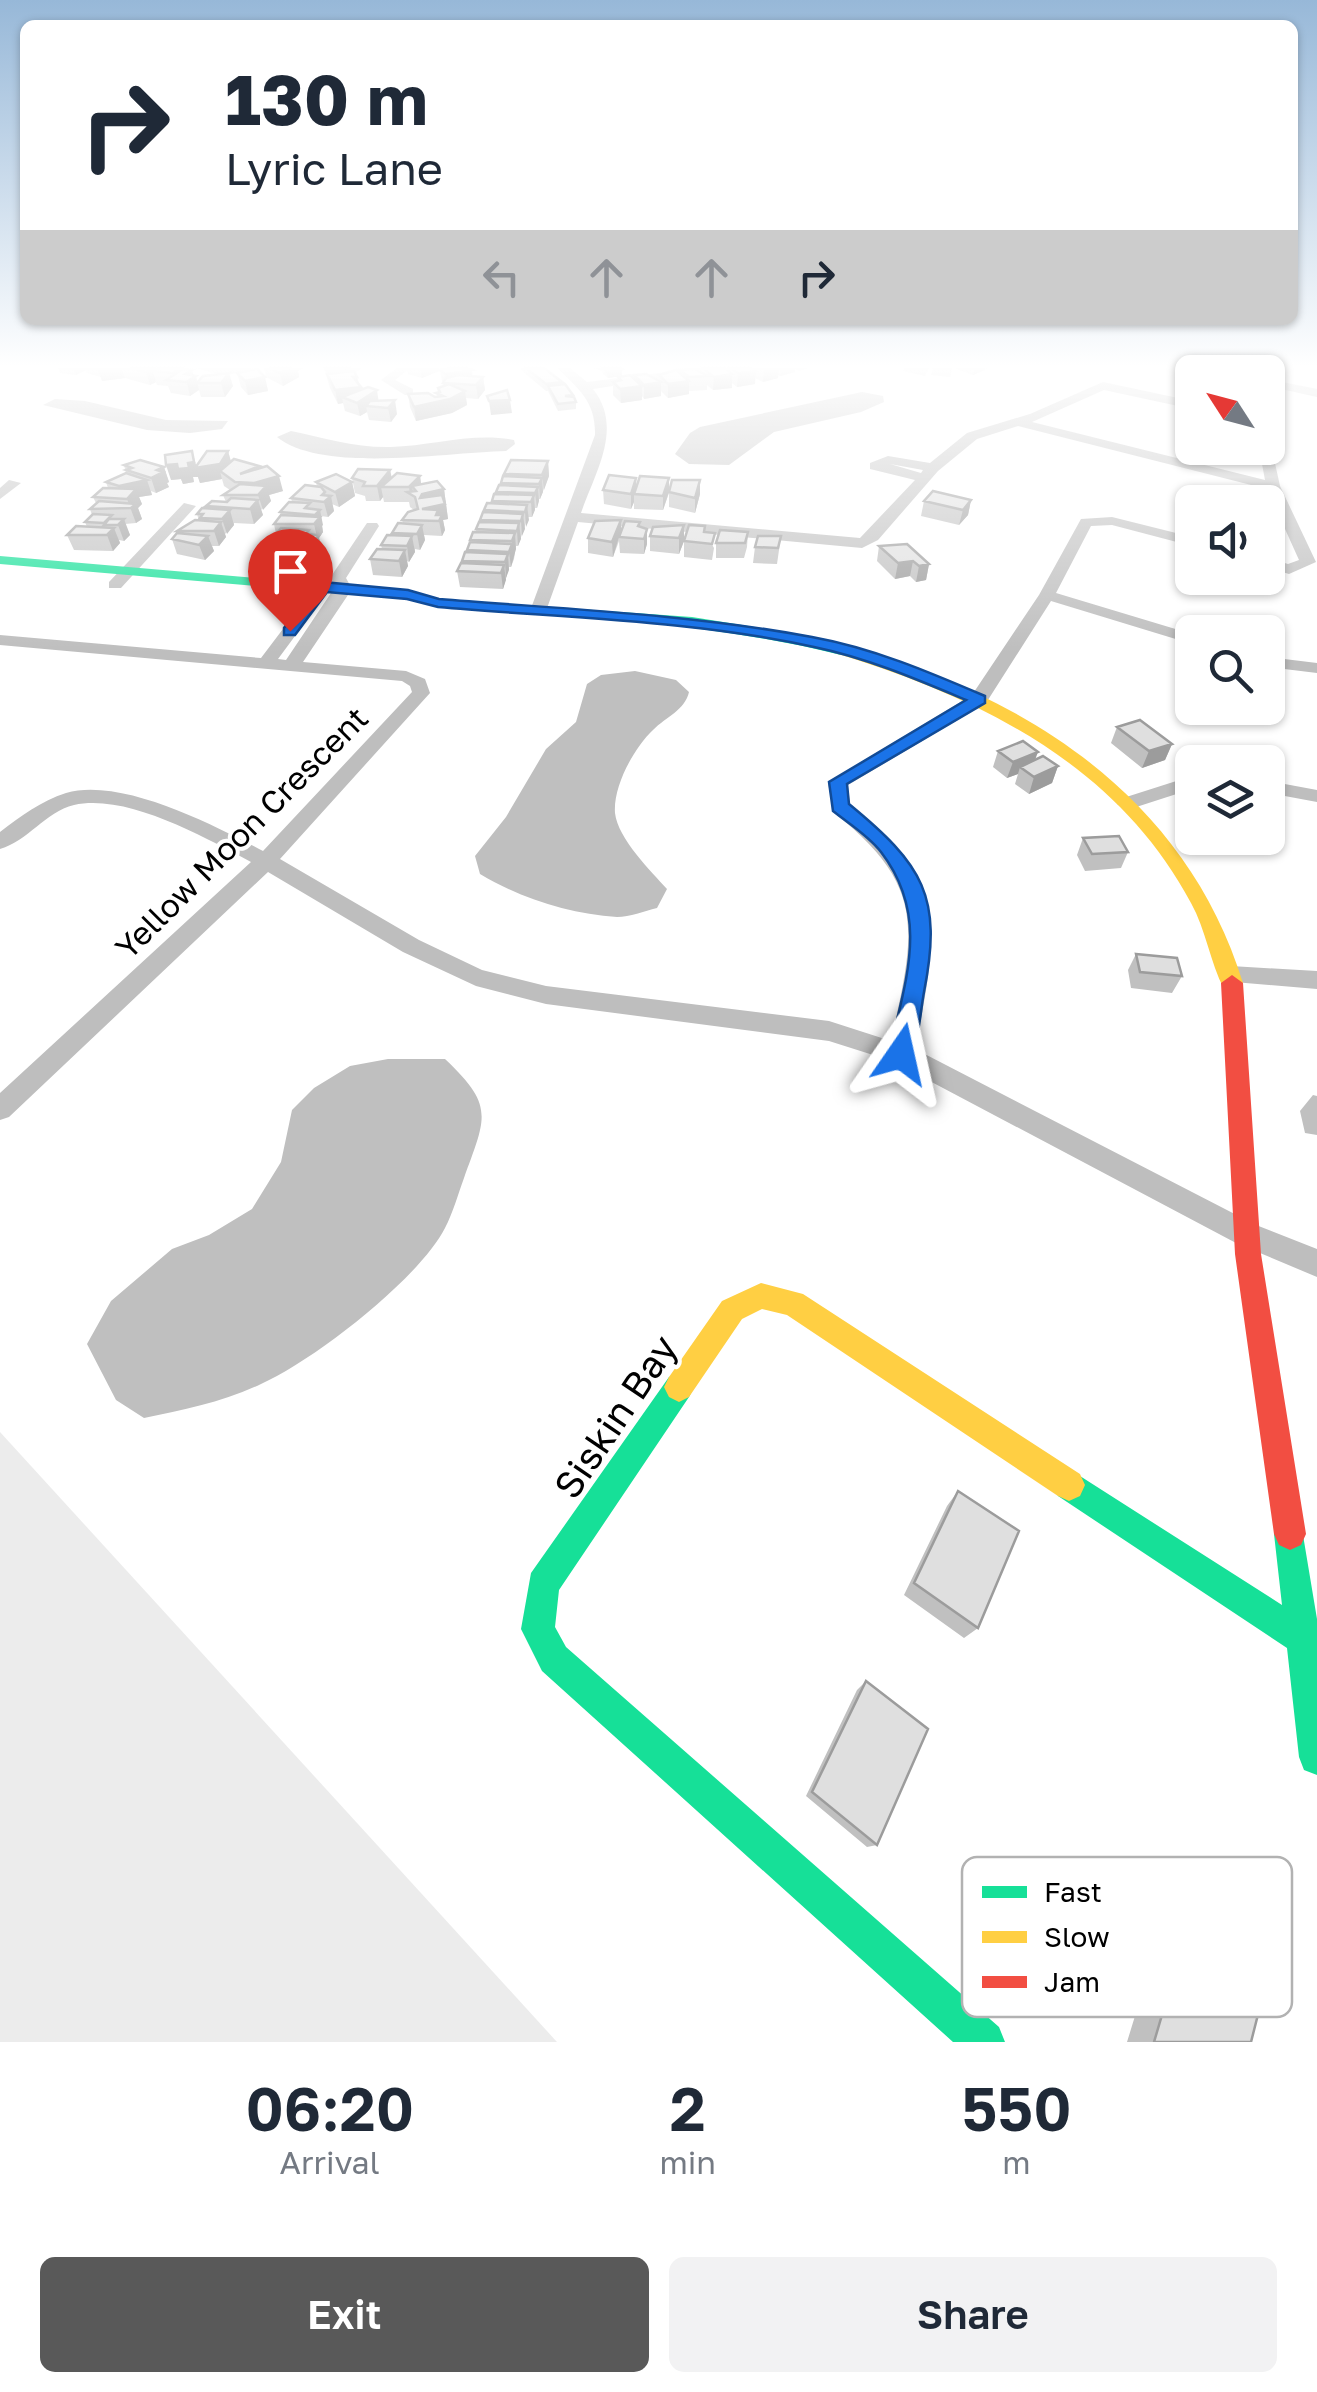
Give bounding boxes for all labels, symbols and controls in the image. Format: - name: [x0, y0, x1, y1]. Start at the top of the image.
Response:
- text: 130 m: [225, 56, 428, 140]
- icon: right: [60, 60, 190, 190]
- text: Lyric Lane: [225, 141, 443, 195]
- icon: left: [474, 250, 529, 305]
- icon: ahead: [579, 250, 634, 305]
- icon: ahead: [684, 250, 739, 305]
- icon: right: [789, 250, 844, 305]
- north arrow: [1175, 355, 1285, 465]
- map controls: [1175, 355, 1285, 855]
- button: sound: [1175, 485, 1285, 595]
- pin: [248, 529, 333, 632]
- icon: arrive: [263, 544, 318, 599]
- button: search: [1175, 615, 1285, 725]
- street label: Yellow Moon Crescent: [107, 698, 375, 966]
- button: layers: [1175, 745, 1285, 855]
- position arrow: [849, 1002, 953, 1106]
- street label: Siskin Bay: [544, 1326, 686, 1506]
- legend: [962, 1857, 1292, 2017]
- text: Fast: [1044, 1875, 1102, 1908]
- text: Slow: [1044, 1920, 1110, 1953]
- text: Jam: [1044, 1965, 1100, 1998]
- text: 06:20: [245, 2072, 414, 2144]
- text: 2: [670, 2072, 706, 2144]
- text: 550: [961, 2072, 1072, 2144]
- text: Arrival: [280, 2143, 380, 2181]
- text: min: [659, 2143, 716, 2181]
- text: m: [1002, 2143, 1031, 2181]
- button: Exit: [40, 2257, 649, 2372]
- button: Share: [669, 2257, 1277, 2372]

